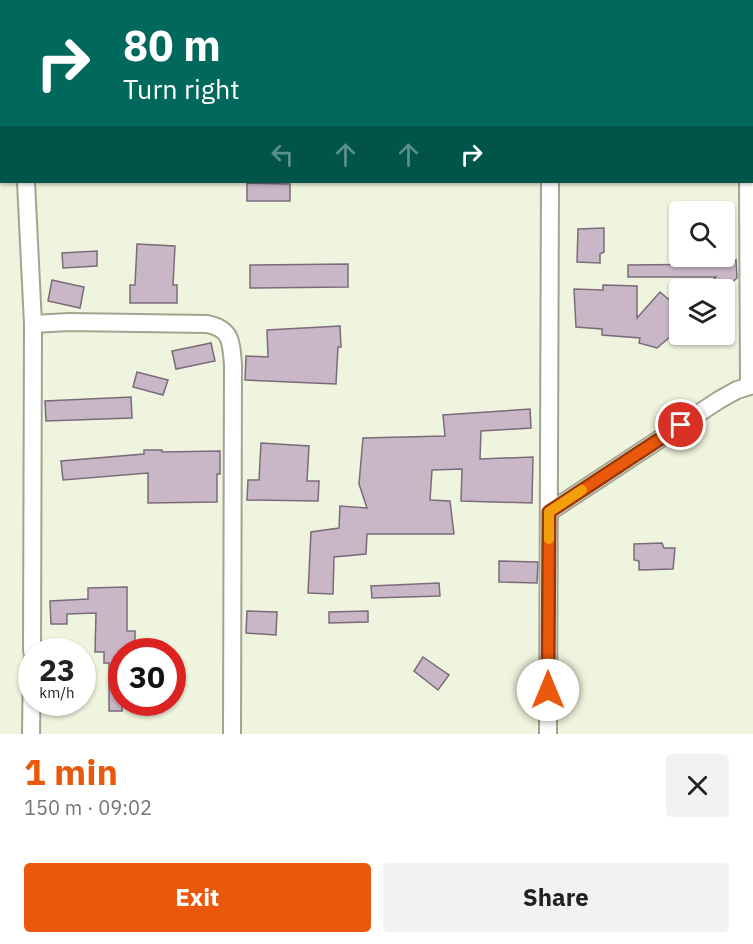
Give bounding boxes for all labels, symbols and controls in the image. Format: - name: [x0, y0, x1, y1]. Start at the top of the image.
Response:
- text: 80 m: [123, 18, 221, 73]
- icon: right: [24, 24, 102, 102]
- text: Turn right: [123, 71, 240, 106]
- icon: left: [266, 138, 299, 171]
- icon: ahead: [329, 138, 362, 171]
- icon: ahead: [392, 138, 425, 171]
- icon: right: [455, 138, 488, 171]
- map controls: [669, 201, 735, 345]
- button: search: [669, 201, 735, 267]
- button: layers: [669, 279, 735, 345]
- pin: [655, 399, 706, 450]
- icon: arrive: [664, 408, 697, 441]
- speed limit sign: 30: [108, 638, 186, 716]
- text: 23: [39, 650, 75, 689]
- position arrow: [516, 658, 580, 722]
- text: km/h: [39, 683, 75, 702]
- text: 1 min: [24, 748, 118, 795]
- button: close: [666, 754, 729, 817]
- text: 150 m · 09:02: [24, 794, 152, 821]
- button: Exit: [24, 863, 371, 932]
- button: Share: [383, 863, 729, 932]

